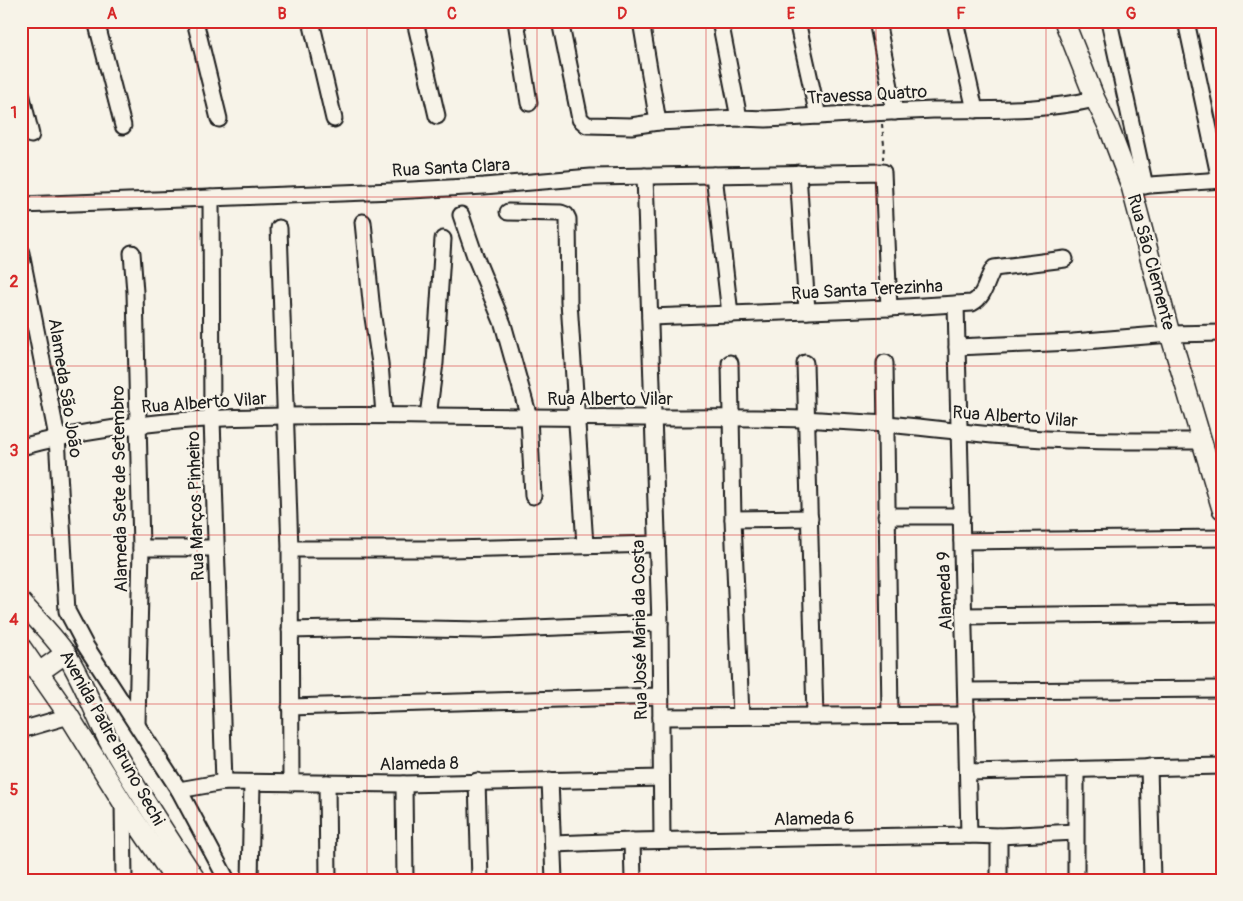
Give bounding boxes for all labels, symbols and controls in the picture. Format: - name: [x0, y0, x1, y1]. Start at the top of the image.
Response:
- text: A: [107, 4, 118, 24]
- text: B: [277, 4, 287, 24]
- text: C: [447, 4, 457, 24]
- text: D: [617, 4, 627, 24]
- text: E: [787, 4, 796, 24]
- text: F: [956, 4, 966, 24]
- text: G: [1126, 4, 1137, 24]
- street label: Travessa Quatro: [806, 80, 928, 110]
- text: 1: [11, 103, 17, 123]
- street label: Rua Santa Clara: [391, 153, 511, 183]
- street label: Rua São Clemente: [1122, 191, 1180, 333]
- text: 2: [10, 272, 19, 292]
- street label: Rua Santa Terezinha: [791, 275, 943, 305]
- street label: Alameda São João: [43, 317, 87, 460]
- street label: Alameda Sete de Setembro: [107, 385, 133, 593]
- street label: Rua Alberto Vilar: [140, 387, 268, 419]
- street label: Rua Alberto Vilar: [547, 388, 673, 411]
- street label: Rua Alberto Vilar: [951, 401, 1079, 433]
- street label: Rua Marços Pinheiro: [182, 430, 210, 581]
- text: 3: [10, 441, 19, 461]
- street label: Rua José Maria da Costa: [627, 540, 653, 720]
- street label: Alameda 9: [932, 551, 958, 631]
- text: 4: [9, 610, 19, 630]
- street label: Avenida Padre Bruno Sechi: [54, 646, 170, 830]
- street label: Alameda 8: [379, 752, 459, 776]
- text: 5: [10, 780, 19, 800]
- street label: Alameda 6: [773, 807, 855, 831]

